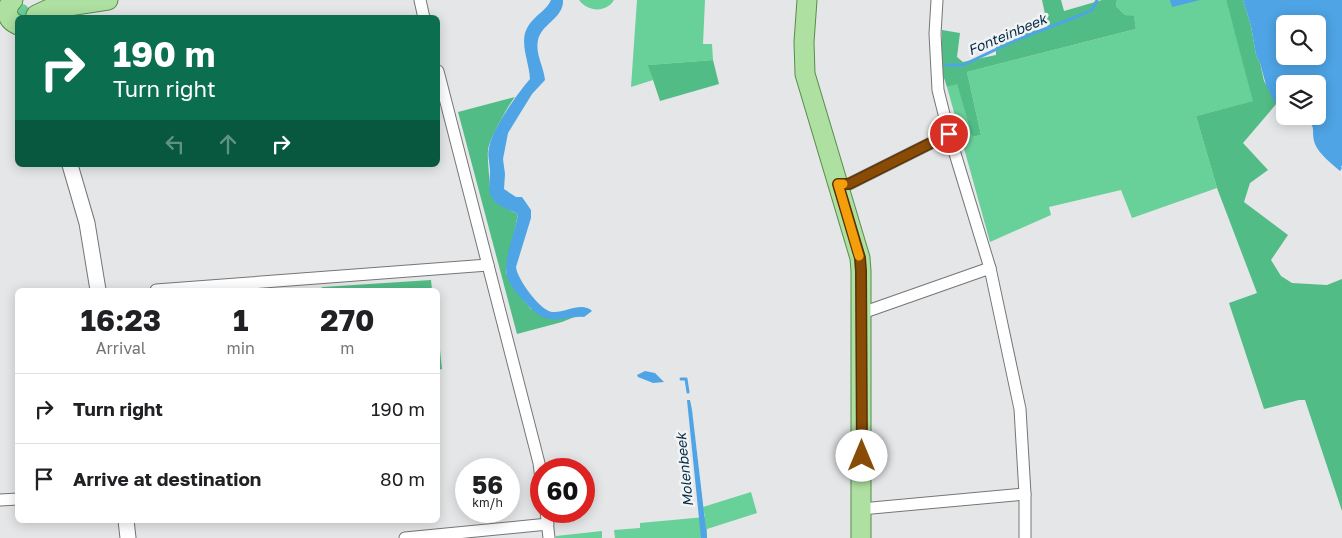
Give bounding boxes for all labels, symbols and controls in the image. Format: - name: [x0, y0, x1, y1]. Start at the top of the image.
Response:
- water label: Fonteinbeek: [965, 9, 1051, 58]
- map controls: [1276, 15, 1326, 125]
- button: search: [1276, 15, 1326, 65]
- text: 190 m: [113, 33, 215, 75]
- icon: right: [30, 35, 95, 100]
- text: Turn right: [113, 75, 216, 102]
- button: layers: [1276, 75, 1326, 125]
- pin: [928, 113, 970, 155]
- icon: arrive: [935, 120, 963, 148]
- icon: left: [161, 130, 189, 158]
- icon: ahead: [214, 130, 242, 158]
- icon: right: [267, 130, 295, 158]
- text: 16:23: [80, 302, 161, 338]
- text: 1: [233, 302, 248, 338]
- text: 270: [320, 302, 375, 338]
- text: Arrival: [96, 338, 146, 358]
- text: min: [227, 338, 255, 358]
- text: m: [340, 338, 355, 358]
- icon: right: [30, 395, 58, 423]
- text: Turn right: [73, 397, 163, 420]
- text: 190 m: [371, 397, 425, 420]
- position arrow: [835, 429, 887, 481]
- water label: Molenbeek: [671, 430, 696, 508]
- speed limit sign: 60: [530, 458, 595, 523]
- icon: arrive: [30, 465, 58, 493]
- text: Arrive at destination: [73, 467, 261, 490]
- text: 80 m: [380, 467, 425, 490]
- text: 56: [472, 469, 503, 500]
- text: km/h: [472, 495, 503, 510]

